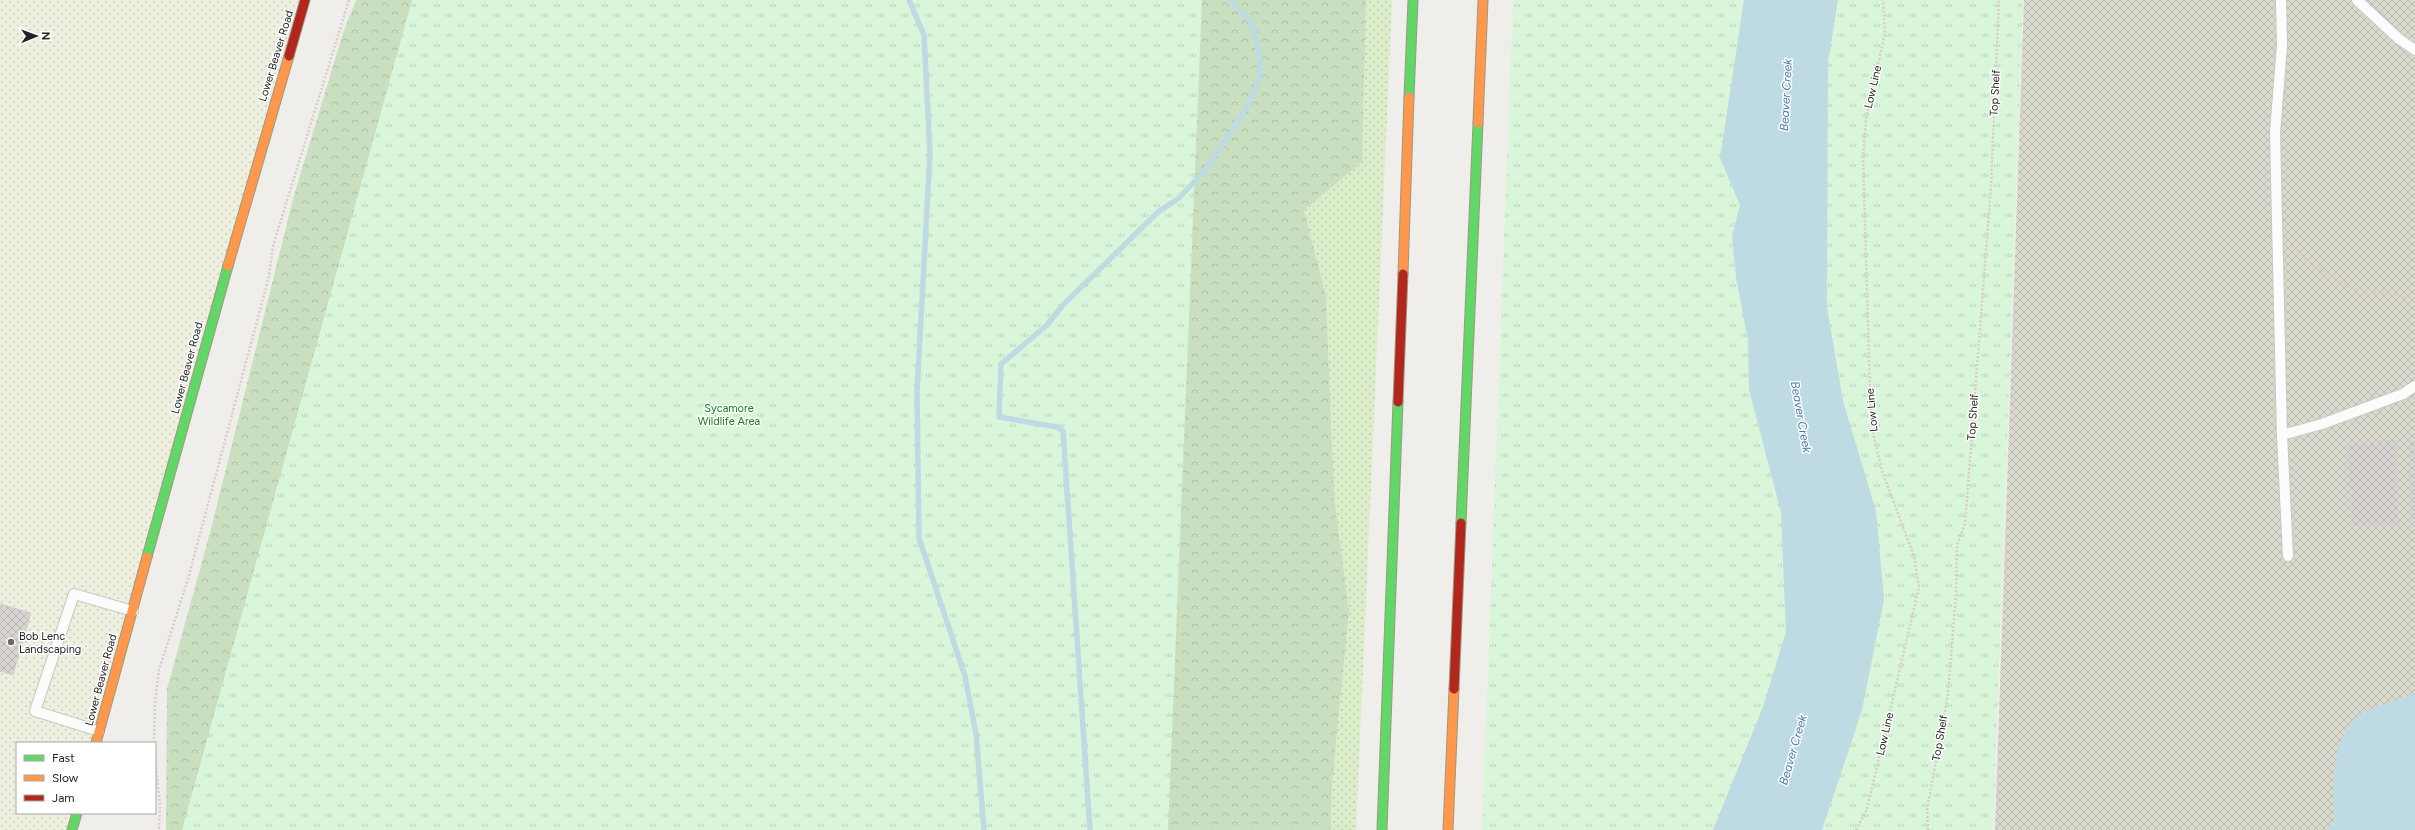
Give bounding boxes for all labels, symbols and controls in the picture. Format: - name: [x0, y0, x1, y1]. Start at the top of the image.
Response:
- street label: Lower Beaver Road: [256, 9, 296, 103]
- north arrow: [16, 16, 56, 56]
- text: N: [39, 31, 52, 40]
- water label: Beaver Creek: [1777, 57, 1795, 131]
- street label: Low Line: [1862, 64, 1884, 110]
- street label: Top Shelf: [1987, 69, 2003, 116]
- street label: Lower Beaver Road: [168, 321, 206, 415]
- water label: Beaver Creek: [1788, 380, 1814, 455]
- street label: Low Line: [1864, 388, 1880, 432]
- street label: Top Shelf: [1965, 392, 1981, 441]
- park label: Sycamore Wildlife Area: [698, 402, 760, 428]
- place label: Bob Lenc Landscaping: [19, 630, 81, 656]
- street label: Lower Beaver Road: [82, 633, 120, 727]
- marker: Bob Lenc Landscaping: [6, 637, 16, 647]
- street label: Low Line: [1874, 711, 1896, 757]
- water label: Beaver Creek: [1776, 712, 1810, 787]
- street label: Top Shelf: [1930, 713, 1951, 762]
- legend: [16, 742, 156, 814]
- text: Fast: [52, 751, 75, 765]
- text: Slow: [52, 771, 79, 785]
- text: Jam: [52, 791, 75, 805]

